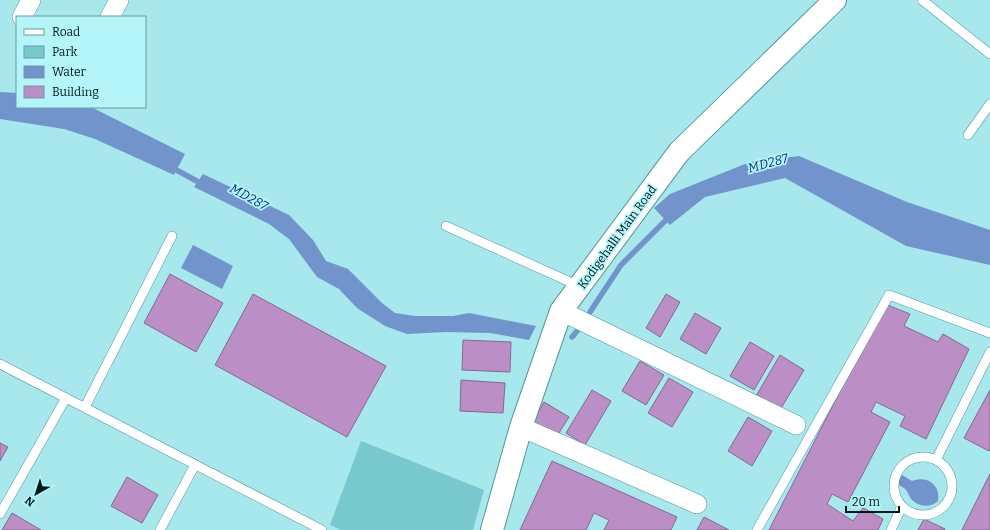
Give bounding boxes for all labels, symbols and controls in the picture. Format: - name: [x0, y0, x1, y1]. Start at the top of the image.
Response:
- legend: [16, 16, 146, 108]
- text: Road: [52, 25, 80, 39]
- text: Park: [52, 45, 78, 59]
- text: Water: [52, 65, 87, 79]
- text: Building: [52, 85, 99, 99]
- water label: MD287: [746, 150, 790, 176]
- water label: MD287: [227, 180, 271, 214]
- street label: Kodigehalli Main Road: [575, 183, 659, 291]
- north arrow: [16, 474, 56, 514]
- scale bar: [846, 488, 899, 514]
- text: N: [22, 493, 37, 509]
- text: 20 m: [852, 495, 881, 509]

